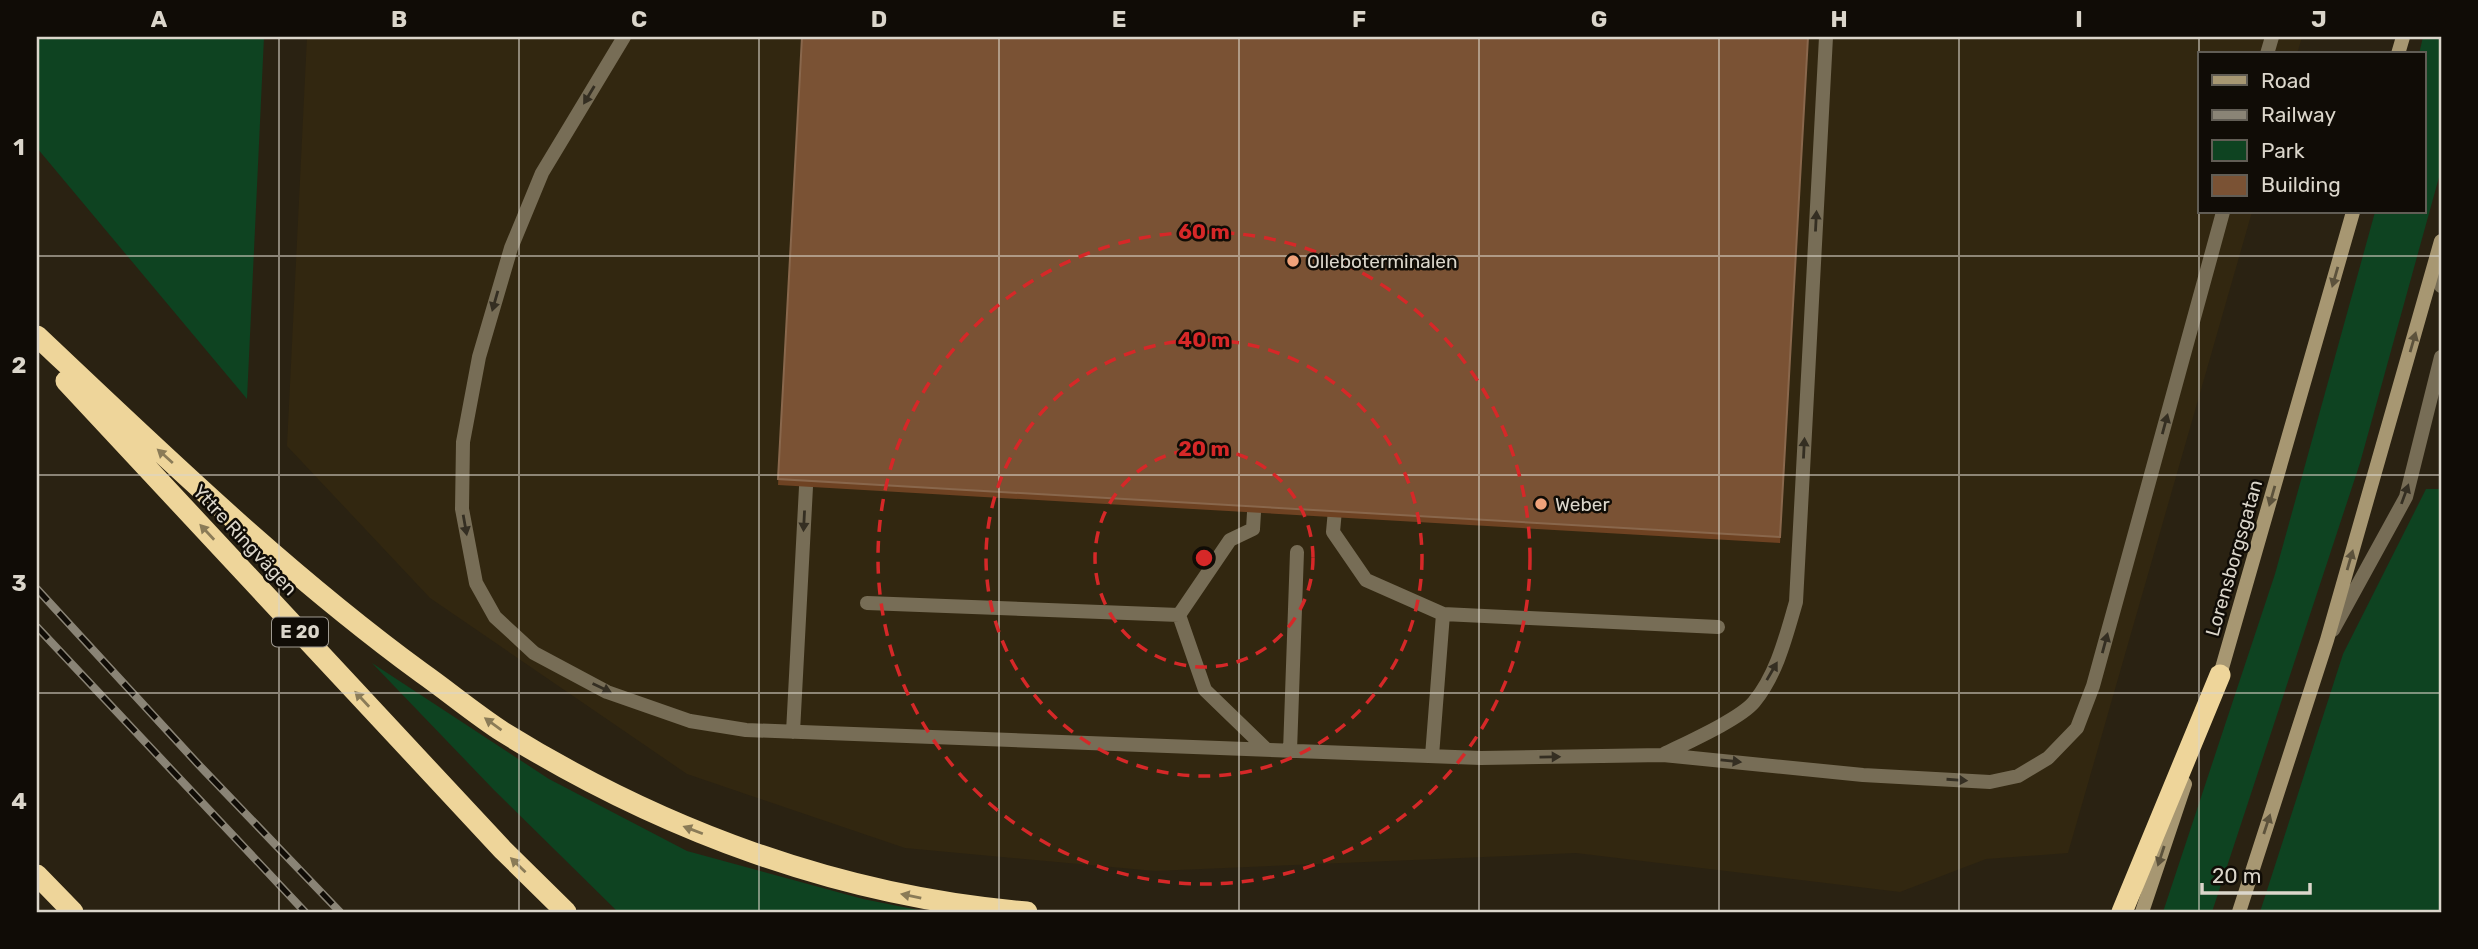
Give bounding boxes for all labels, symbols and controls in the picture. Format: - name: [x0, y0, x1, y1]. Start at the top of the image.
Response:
- text: A: [151, 5, 168, 33]
- text: B: [391, 5, 407, 33]
- text: C: [631, 5, 647, 33]
- text: D: [871, 5, 887, 33]
- text: E: [1112, 5, 1126, 33]
- text: F: [1352, 5, 1366, 33]
- text: G: [1591, 5, 1607, 33]
- text: H: [1830, 5, 1848, 33]
- text: I: [2075, 5, 2083, 33]
- text: J: [2311, 5, 2327, 33]
- legend: [2198, 52, 2426, 214]
- text: Road: [2261, 68, 2311, 93]
- one-way arrow: [583, 85, 595, 105]
- text: Railway: [2261, 102, 2336, 127]
- text: 1: [13, 133, 25, 161]
- text: Park: [2261, 138, 2305, 163]
- text: Building: [2261, 172, 2341, 197]
- one-way arrow: [1811, 209, 1822, 231]
- text: 60 m: [1178, 219, 1230, 244]
- place label: Olleboterminalen: [1307, 250, 1457, 273]
- marker: Olleboterminalen: [1285, 253, 1301, 269]
- one-way arrow: [2329, 267, 2339, 288]
- one-way arrow: [490, 291, 500, 312]
- text: 40 m: [1178, 327, 1230, 352]
- one-way arrow: [2408, 330, 2419, 352]
- text: 2: [12, 351, 26, 379]
- one-way arrow: [2161, 413, 2171, 434]
- text: 20 m: [1178, 436, 1230, 461]
- one-way arrow: [1799, 436, 1810, 458]
- one-way arrow: [156, 448, 174, 464]
- street label: Lorensborgsgatan: [2201, 477, 2267, 639]
- street label: Yttre Ringvägen: [188, 480, 302, 600]
- one-way arrow: [2400, 483, 2411, 504]
- one-way arrow: [2266, 485, 2277, 507]
- place label: Weber: [1555, 493, 1610, 516]
- marker: Weber: [1533, 496, 1549, 512]
- one-way arrow: [798, 510, 809, 532]
- one-way arrow: [460, 514, 471, 536]
- one-way arrow: [199, 524, 215, 541]
- centre of rings: [1192, 546, 1216, 570]
- one-way arrow: [2346, 550, 2356, 571]
- text: 3: [11, 569, 27, 597]
- road number: E 20: [272, 618, 328, 646]
- one-way arrow: [2100, 632, 2111, 654]
- one-way arrow: [1766, 661, 1778, 680]
- one-way arrow: [591, 682, 612, 694]
- one-way arrow: [354, 691, 370, 708]
- one-way arrow: [483, 717, 502, 731]
- one-way arrow: [1539, 751, 1561, 763]
- one-way arrow: [1720, 756, 1742, 767]
- one-way arrow: [1947, 775, 1969, 786]
- text: 4: [11, 787, 27, 815]
- one-way arrow: [2263, 813, 2273, 834]
- one-way arrow: [683, 825, 704, 836]
- one-way arrow: [2155, 846, 2166, 867]
- scale bar: [2202, 851, 2310, 895]
- one-way arrow: [509, 856, 526, 873]
- text: 20 m: [2212, 863, 2261, 888]
- one-way arrow: [900, 890, 922, 901]

